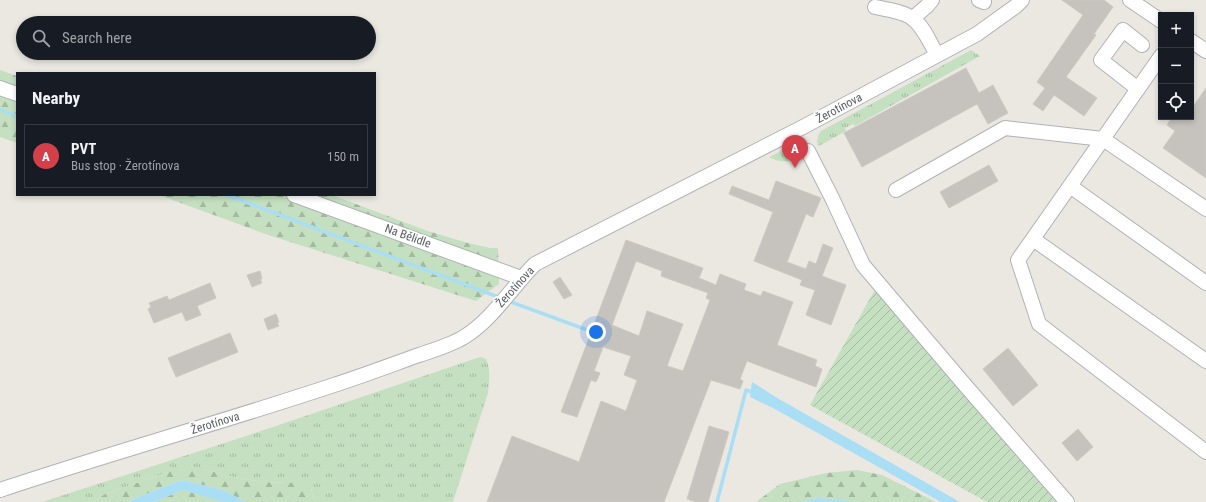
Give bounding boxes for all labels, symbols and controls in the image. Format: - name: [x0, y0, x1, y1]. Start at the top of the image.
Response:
- map controls: [1158, 12, 1194, 120]
- button: +: [1158, 12, 1194, 48]
- search box: [16, 16, 376, 60]
- icon: search: [30, 27, 52, 49]
- text: Search here: [62, 29, 132, 47]
- button: −: [1158, 48, 1194, 84]
- button: locate: [1158, 84, 1194, 120]
- text: Nearby: [32, 88, 80, 108]
- street label: Žerotínova: [813, 89, 865, 126]
- pin: A: [782, 135, 808, 168]
- text: PVT: [71, 140, 96, 158]
- text: A: [42, 149, 50, 164]
- text: 150 m: [327, 149, 359, 164]
- text: Bus stop · Žerotínova: [71, 158, 179, 173]
- street label: Na Bělidle: [383, 221, 433, 251]
- street label: Žerotínova: [492, 263, 537, 310]
- your location: [586, 322, 606, 342]
- street label: Žerotínova: [189, 408, 241, 437]

